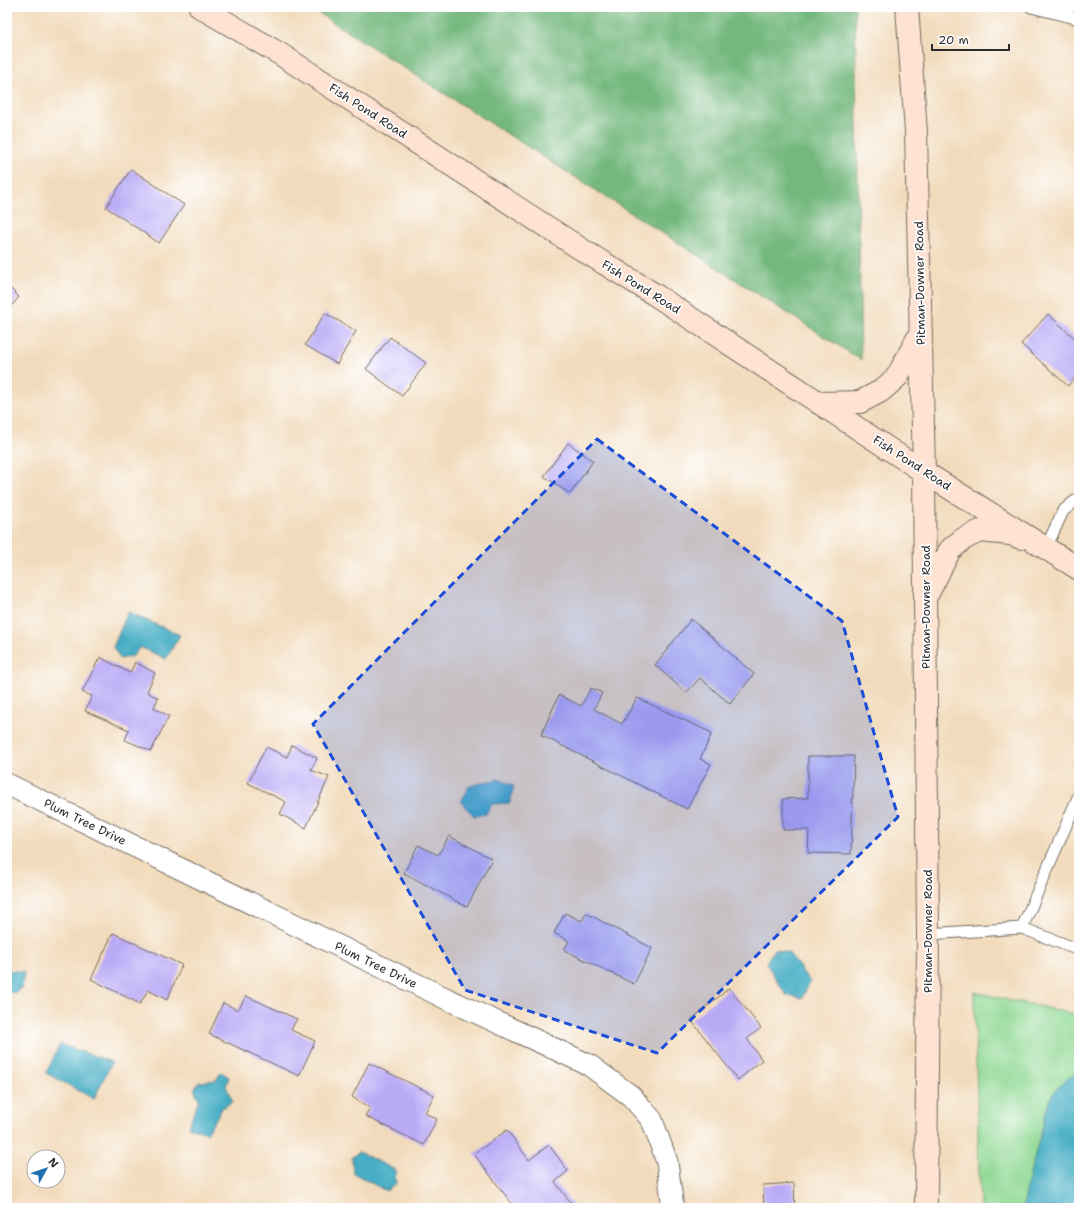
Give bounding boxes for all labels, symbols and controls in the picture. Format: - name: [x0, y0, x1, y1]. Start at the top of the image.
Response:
- scale bar: [932, 26, 1009, 52]
- text: 20 m: [938, 32, 969, 48]
- street label: Fish Pond Road: [326, 80, 410, 142]
- street label: Pitman-Downer Road: [911, 221, 929, 345]
- street label: Fish Pond Road: [599, 256, 684, 318]
- street label: Fish Pond Road: [870, 432, 954, 494]
- street label: Pitman-Downer Road: [918, 545, 934, 669]
- street label: Plum Tree Drive: [41, 795, 129, 849]
- street label: Pitman-Downer Road: [920, 869, 936, 993]
- street label: Plum Tree Drive: [332, 938, 420, 992]
- north arrow: [26, 1149, 66, 1189]
- text: N: [45, 1155, 62, 1171]

